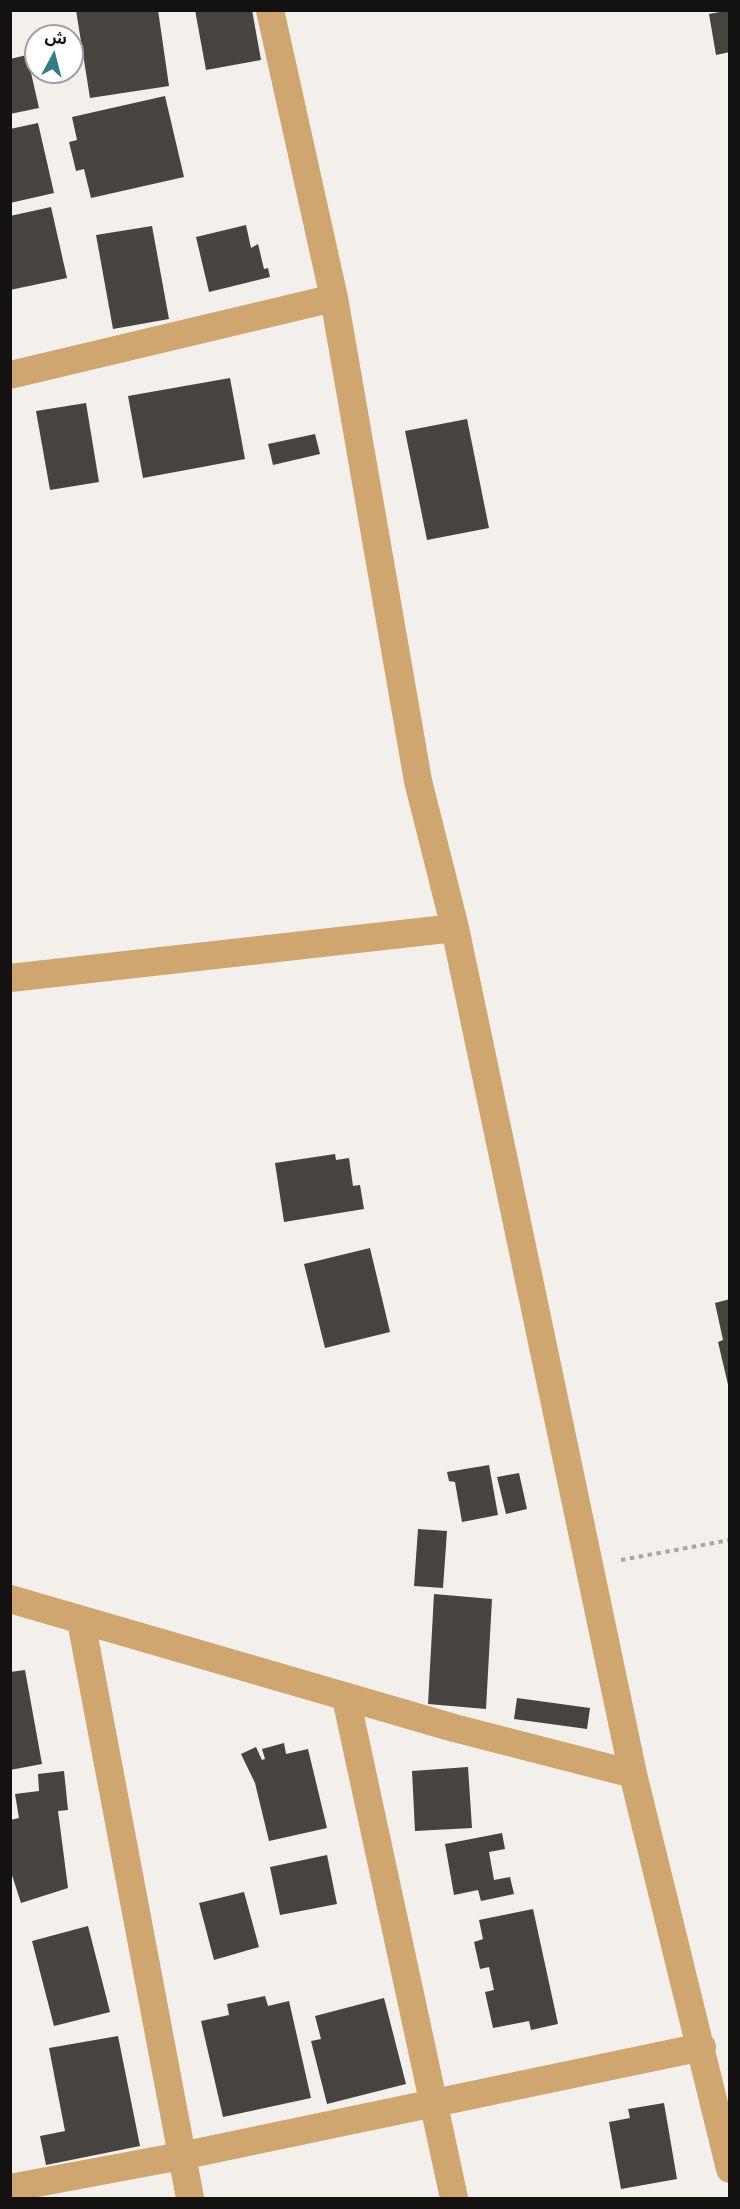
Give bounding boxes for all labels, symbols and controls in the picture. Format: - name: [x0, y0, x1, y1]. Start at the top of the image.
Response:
- north arrow: [24, 24, 84, 84]
- text: ش: [44, 27, 68, 48]

